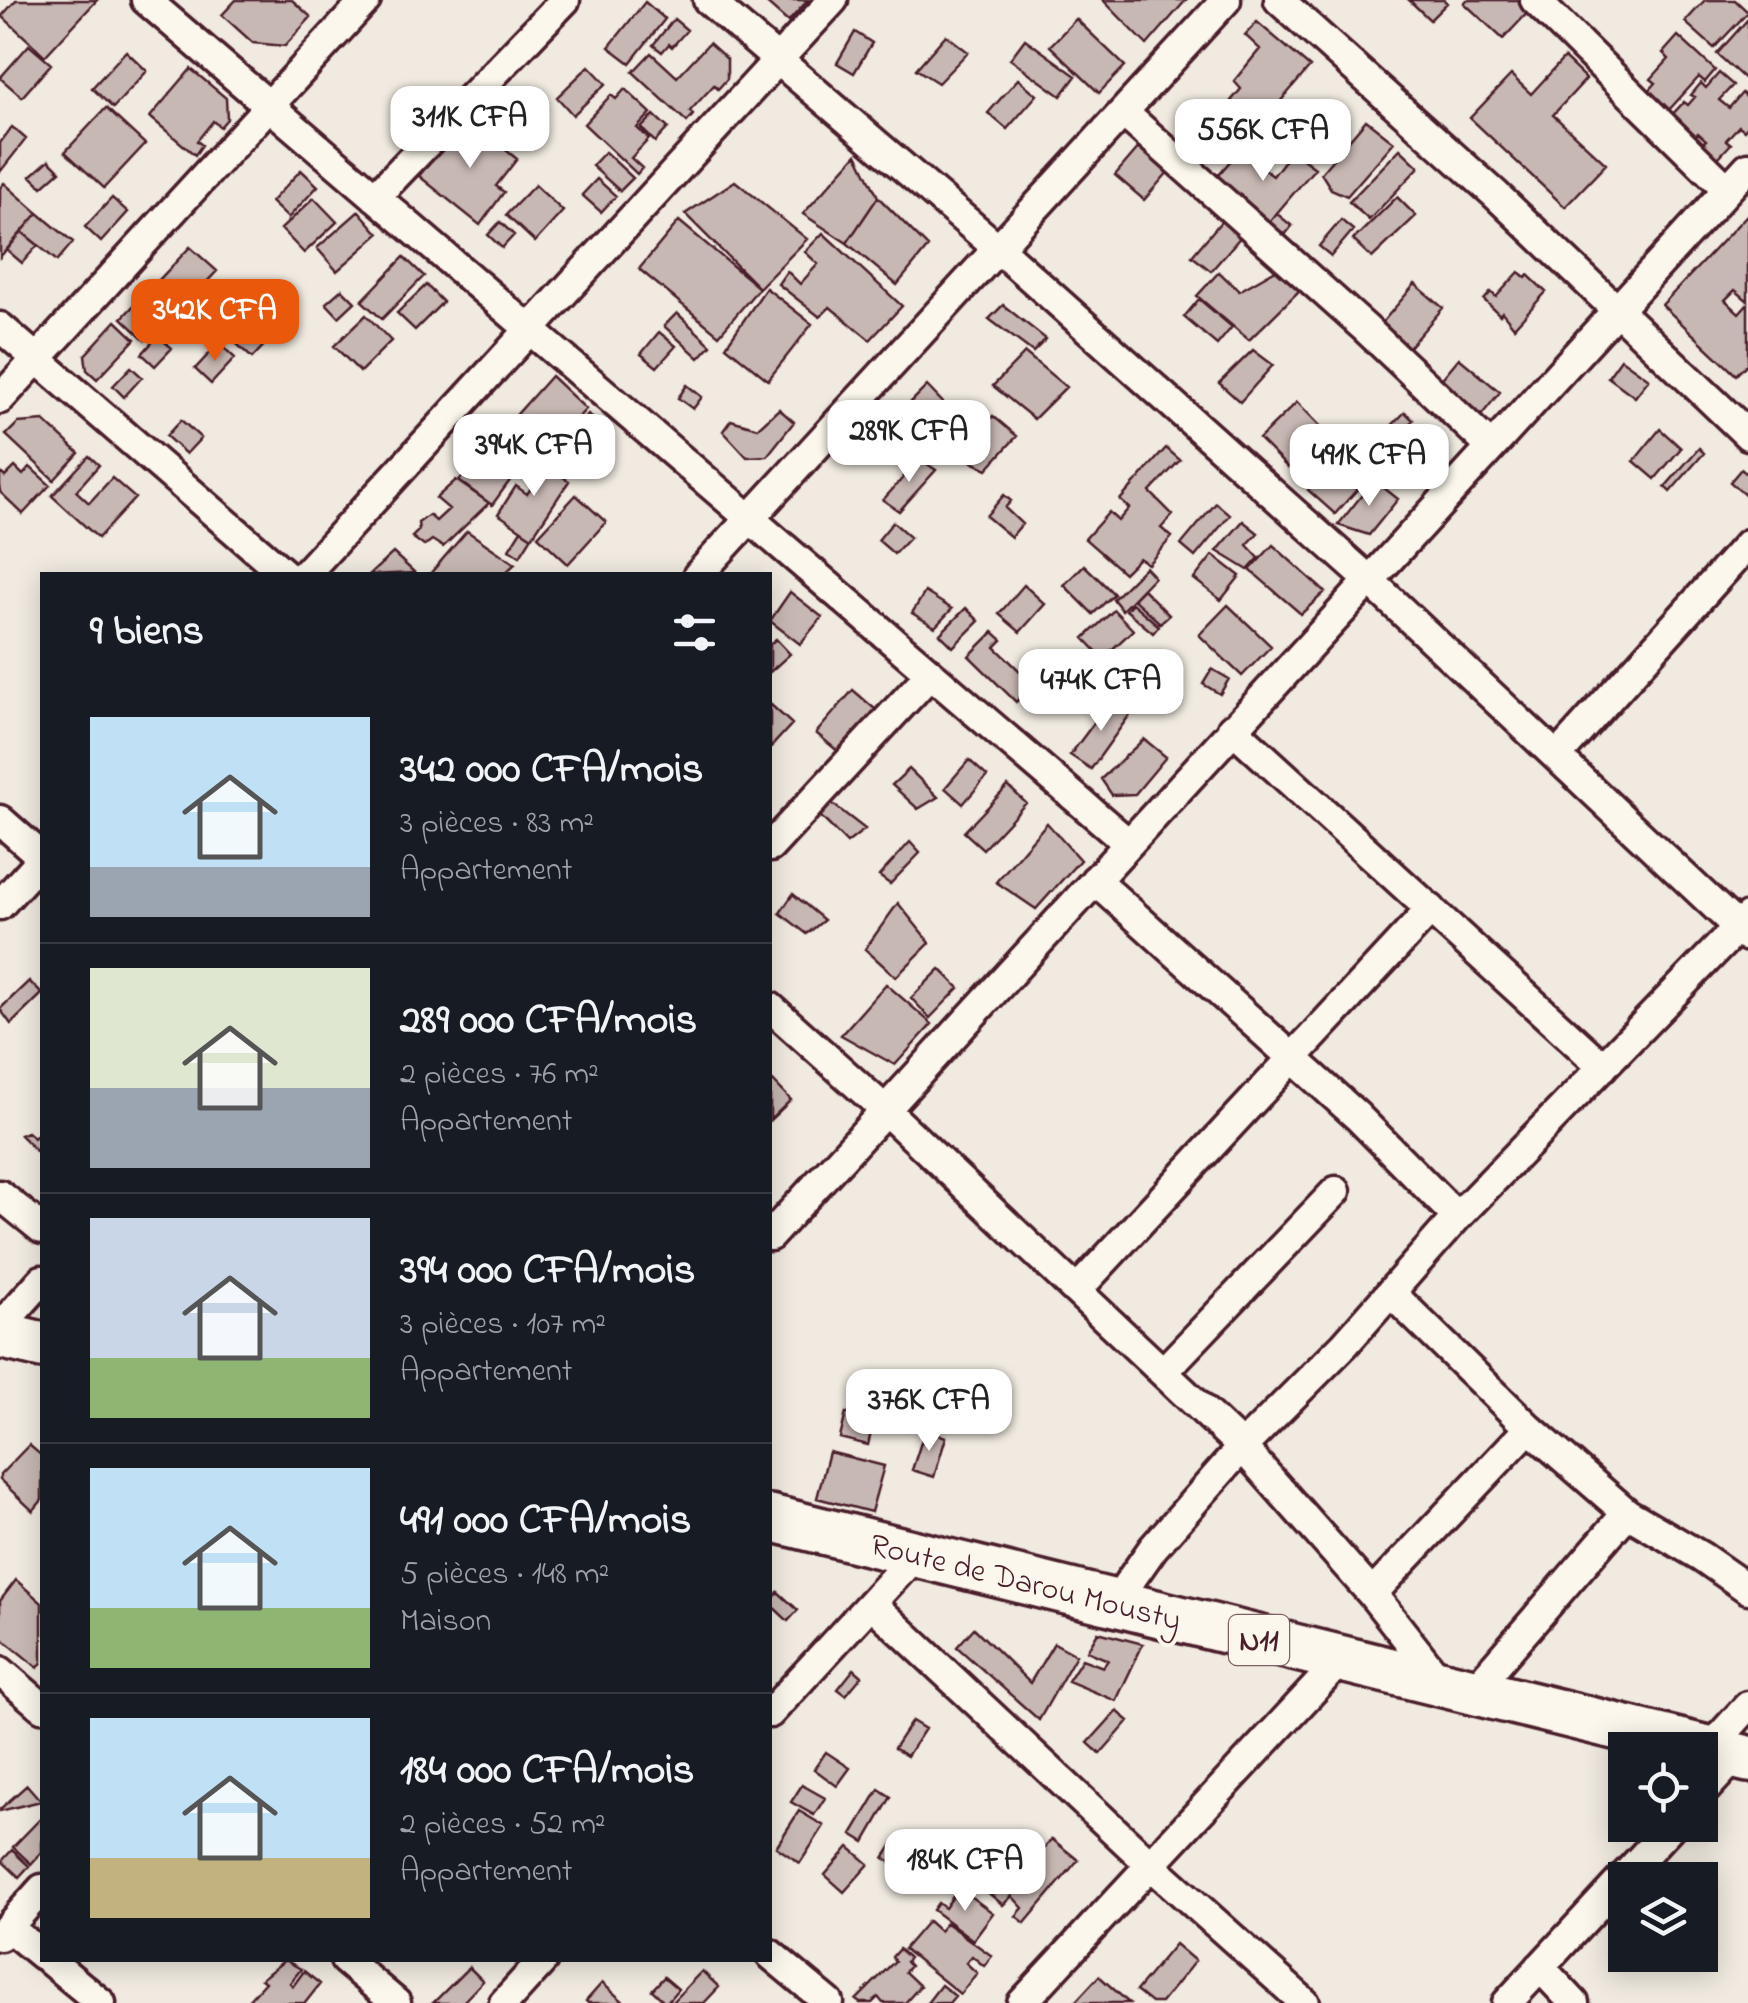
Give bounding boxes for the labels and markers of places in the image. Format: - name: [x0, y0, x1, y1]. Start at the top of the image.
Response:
- pin: 311K CFA: [367, 86, 573, 171]
- pin: 556K CFA: [1160, 99, 1366, 184]
- pin: 342K CFA: [112, 279, 318, 364]
- pin: 289K CFA: [806, 400, 1012, 485]
- pin: 394K CFA: [431, 414, 637, 499]
- pin: 491K CFA: [1266, 424, 1472, 509]
- pin: 474K CFA: [998, 649, 1204, 734]
- pin: 376K CFA: [826, 1369, 1032, 1454]
- pin: 184K CFA: [862, 1829, 1068, 1914]

